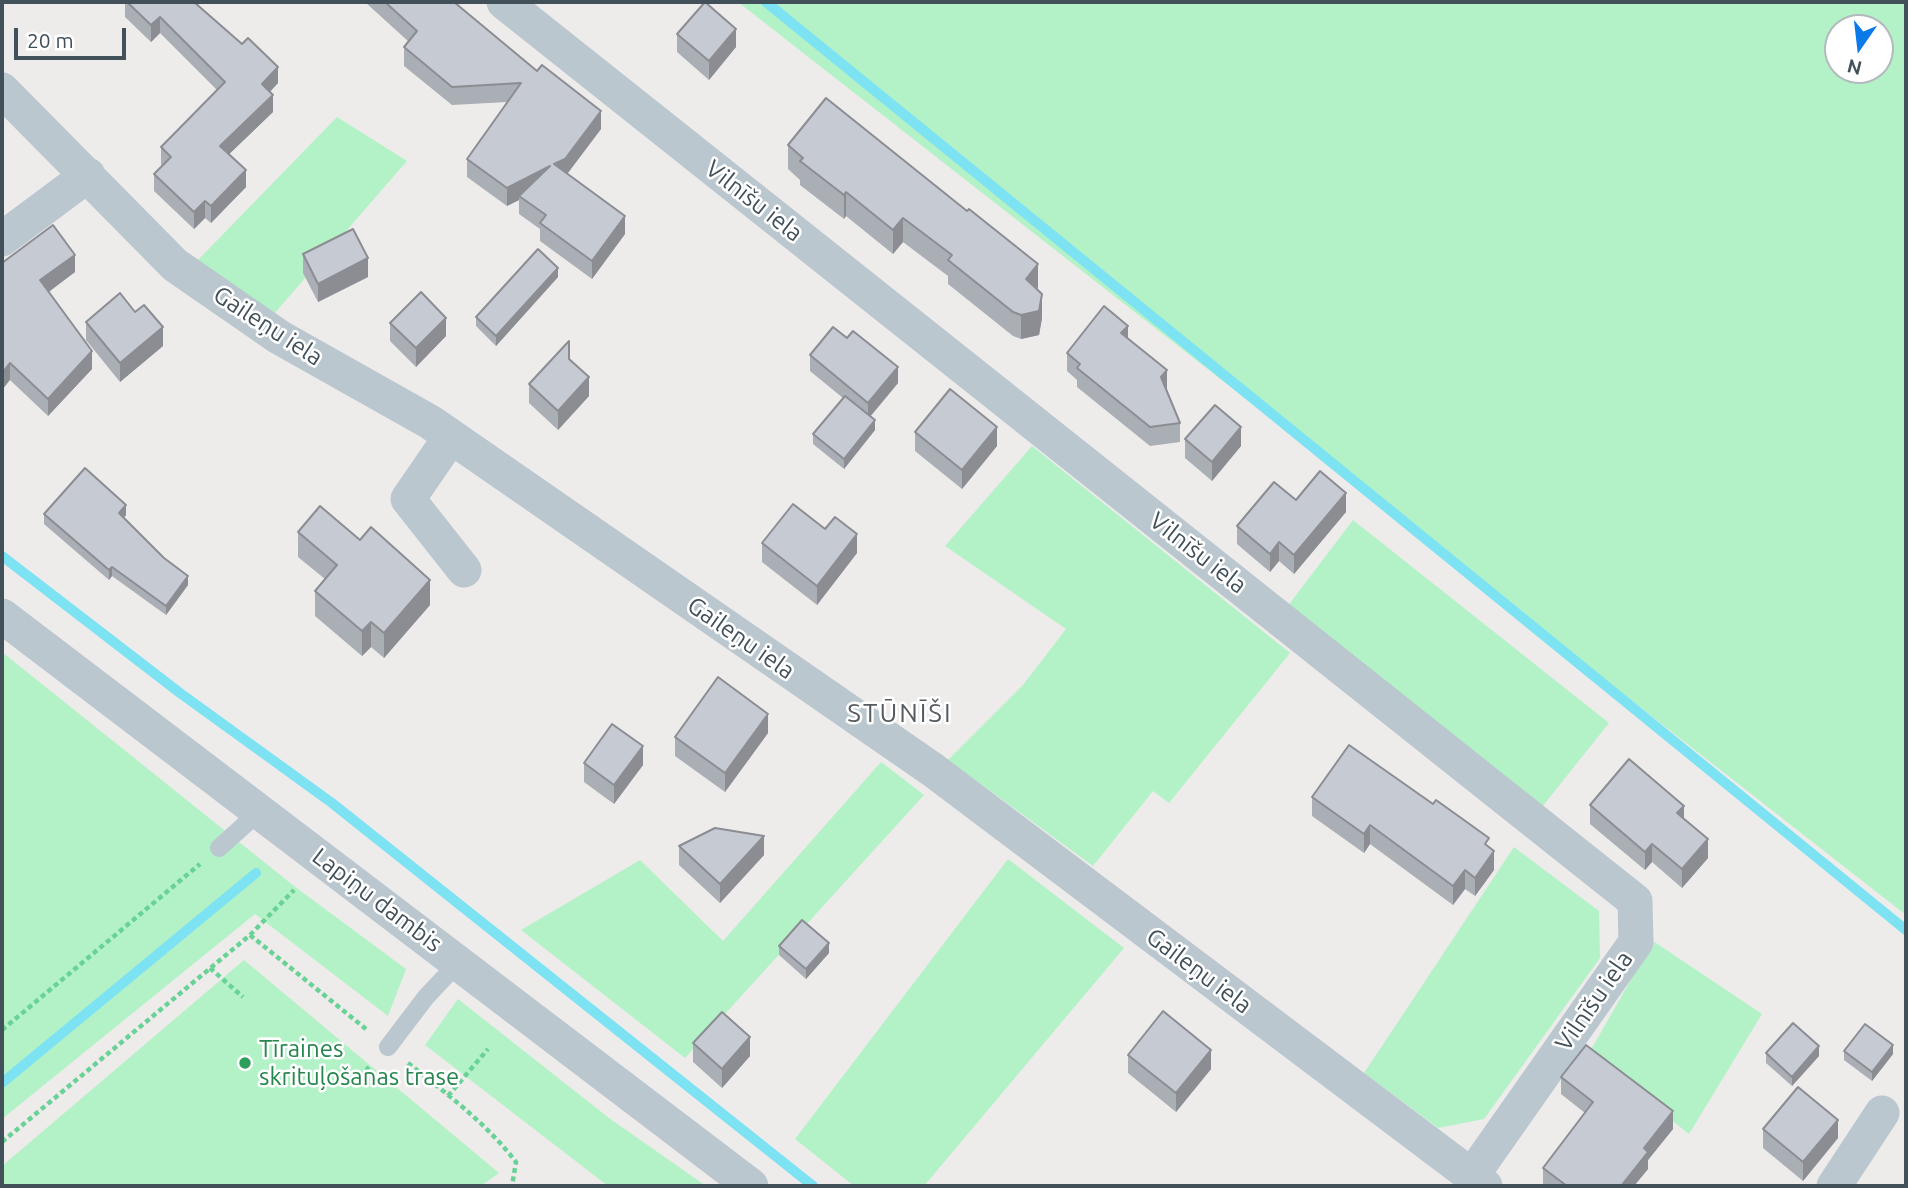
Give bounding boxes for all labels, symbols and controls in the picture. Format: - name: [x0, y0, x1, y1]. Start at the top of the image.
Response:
- scale bar: [18, 14, 130, 58]
- north arrow: [1824, 14, 1894, 84]
- text: 20 m: [27, 28, 74, 52]
- text: N: [1845, 55, 1864, 80]
- street label: Vilnīšu iela: [700, 154, 808, 248]
- street label: Gaileņu iela: [208, 280, 328, 372]
- street label: Vilnīšu iela: [1144, 506, 1252, 600]
- street label: Gaileņu iela: [682, 591, 800, 685]
- district label: STŪNĪŠI: [848, 697, 952, 729]
- street label: Lapiņu dambis: [307, 842, 447, 958]
- street label: Gaileņu iela: [1141, 922, 1257, 1020]
- street label: Vilnīšu iela: [1549, 946, 1639, 1056]
- place label: Tīraines skrituļošanas trase: [259, 1035, 459, 1091]
- marker: Tīraines skrituļošanas trase: [237, 1055, 253, 1071]

